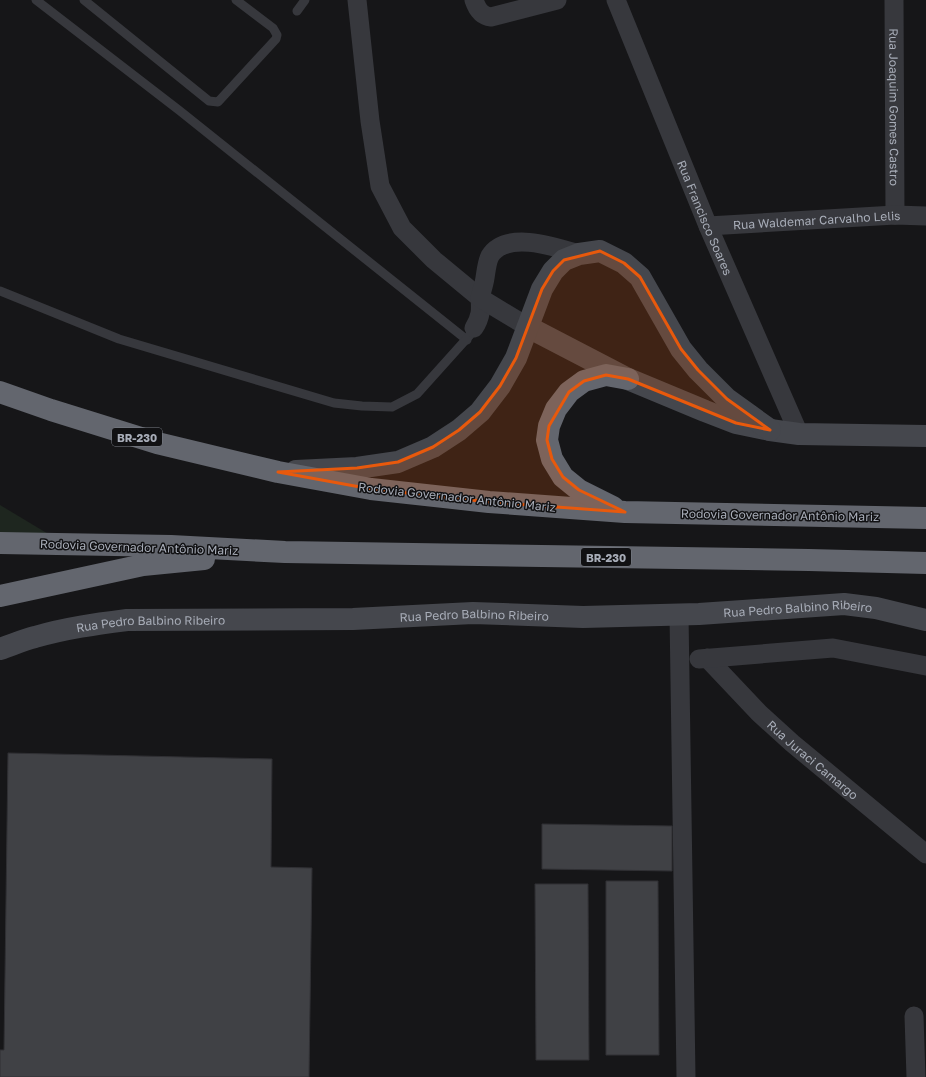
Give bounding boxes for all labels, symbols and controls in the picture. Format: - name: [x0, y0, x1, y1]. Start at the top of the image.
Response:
- street label: Rua Joaquim Gomes Castro: [887, 28, 902, 186]
- street label: Rua Francisco Soares: [674, 158, 736, 277]
- street label: Rua Waldemar Carvalho Lelis: [733, 207, 901, 232]
- road number: BR-230: [112, 428, 162, 446]
- street label: Rodovia Governador Antônio Mariz: [358, 479, 556, 515]
- street label: Rodovia Governador Antônio Mariz: [681, 506, 879, 524]
- street label: Rodovia Governador Antônio Mariz: [40, 536, 238, 558]
- road number: BR-230: [581, 548, 631, 566]
- street label: Rua Pedro Balbino Ribeiro: [723, 596, 873, 620]
- street label: Rua Pedro Balbino Ribeiro: [399, 605, 549, 624]
- street label: Rua Pedro Balbino Ribeiro: [75, 612, 225, 635]
- street label: Rua Juraci Camargo: [764, 717, 861, 802]

